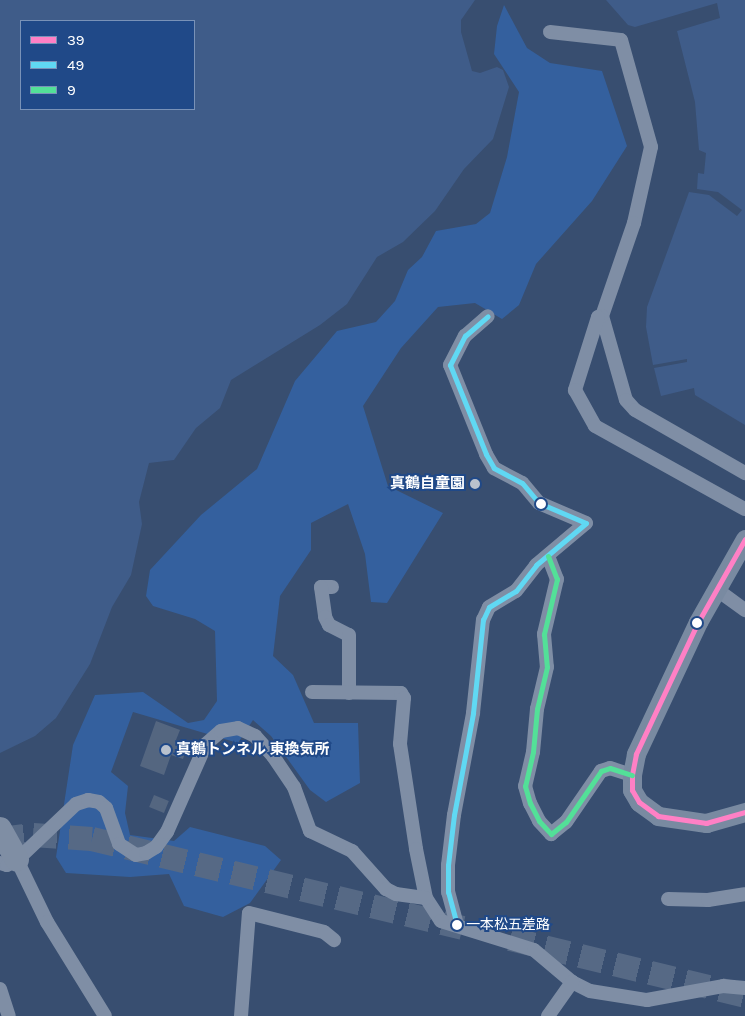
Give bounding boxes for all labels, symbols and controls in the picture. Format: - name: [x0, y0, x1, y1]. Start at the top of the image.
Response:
- legend: [20, 20, 195, 110]
- text: 39: [67, 31, 85, 49]
- text: 49: [67, 56, 84, 74]
- text: 9: [67, 81, 76, 99]
- place label: 真鶴自童園: [390, 475, 465, 493]
- marker: 真鶴自童園: [469, 478, 481, 490]
- unlabelled marker: [536, 499, 546, 509]
- unlabelled marker: [692, 618, 702, 628]
- place label: 真鶴トンネル 東換気所: [176, 741, 330, 759]
- marker: 真鶴トンネル 東換気所: [160, 744, 172, 756]
- place label: 一本松五差路: [466, 917, 550, 933]
- marker: 一本松五差路: [452, 920, 462, 930]

